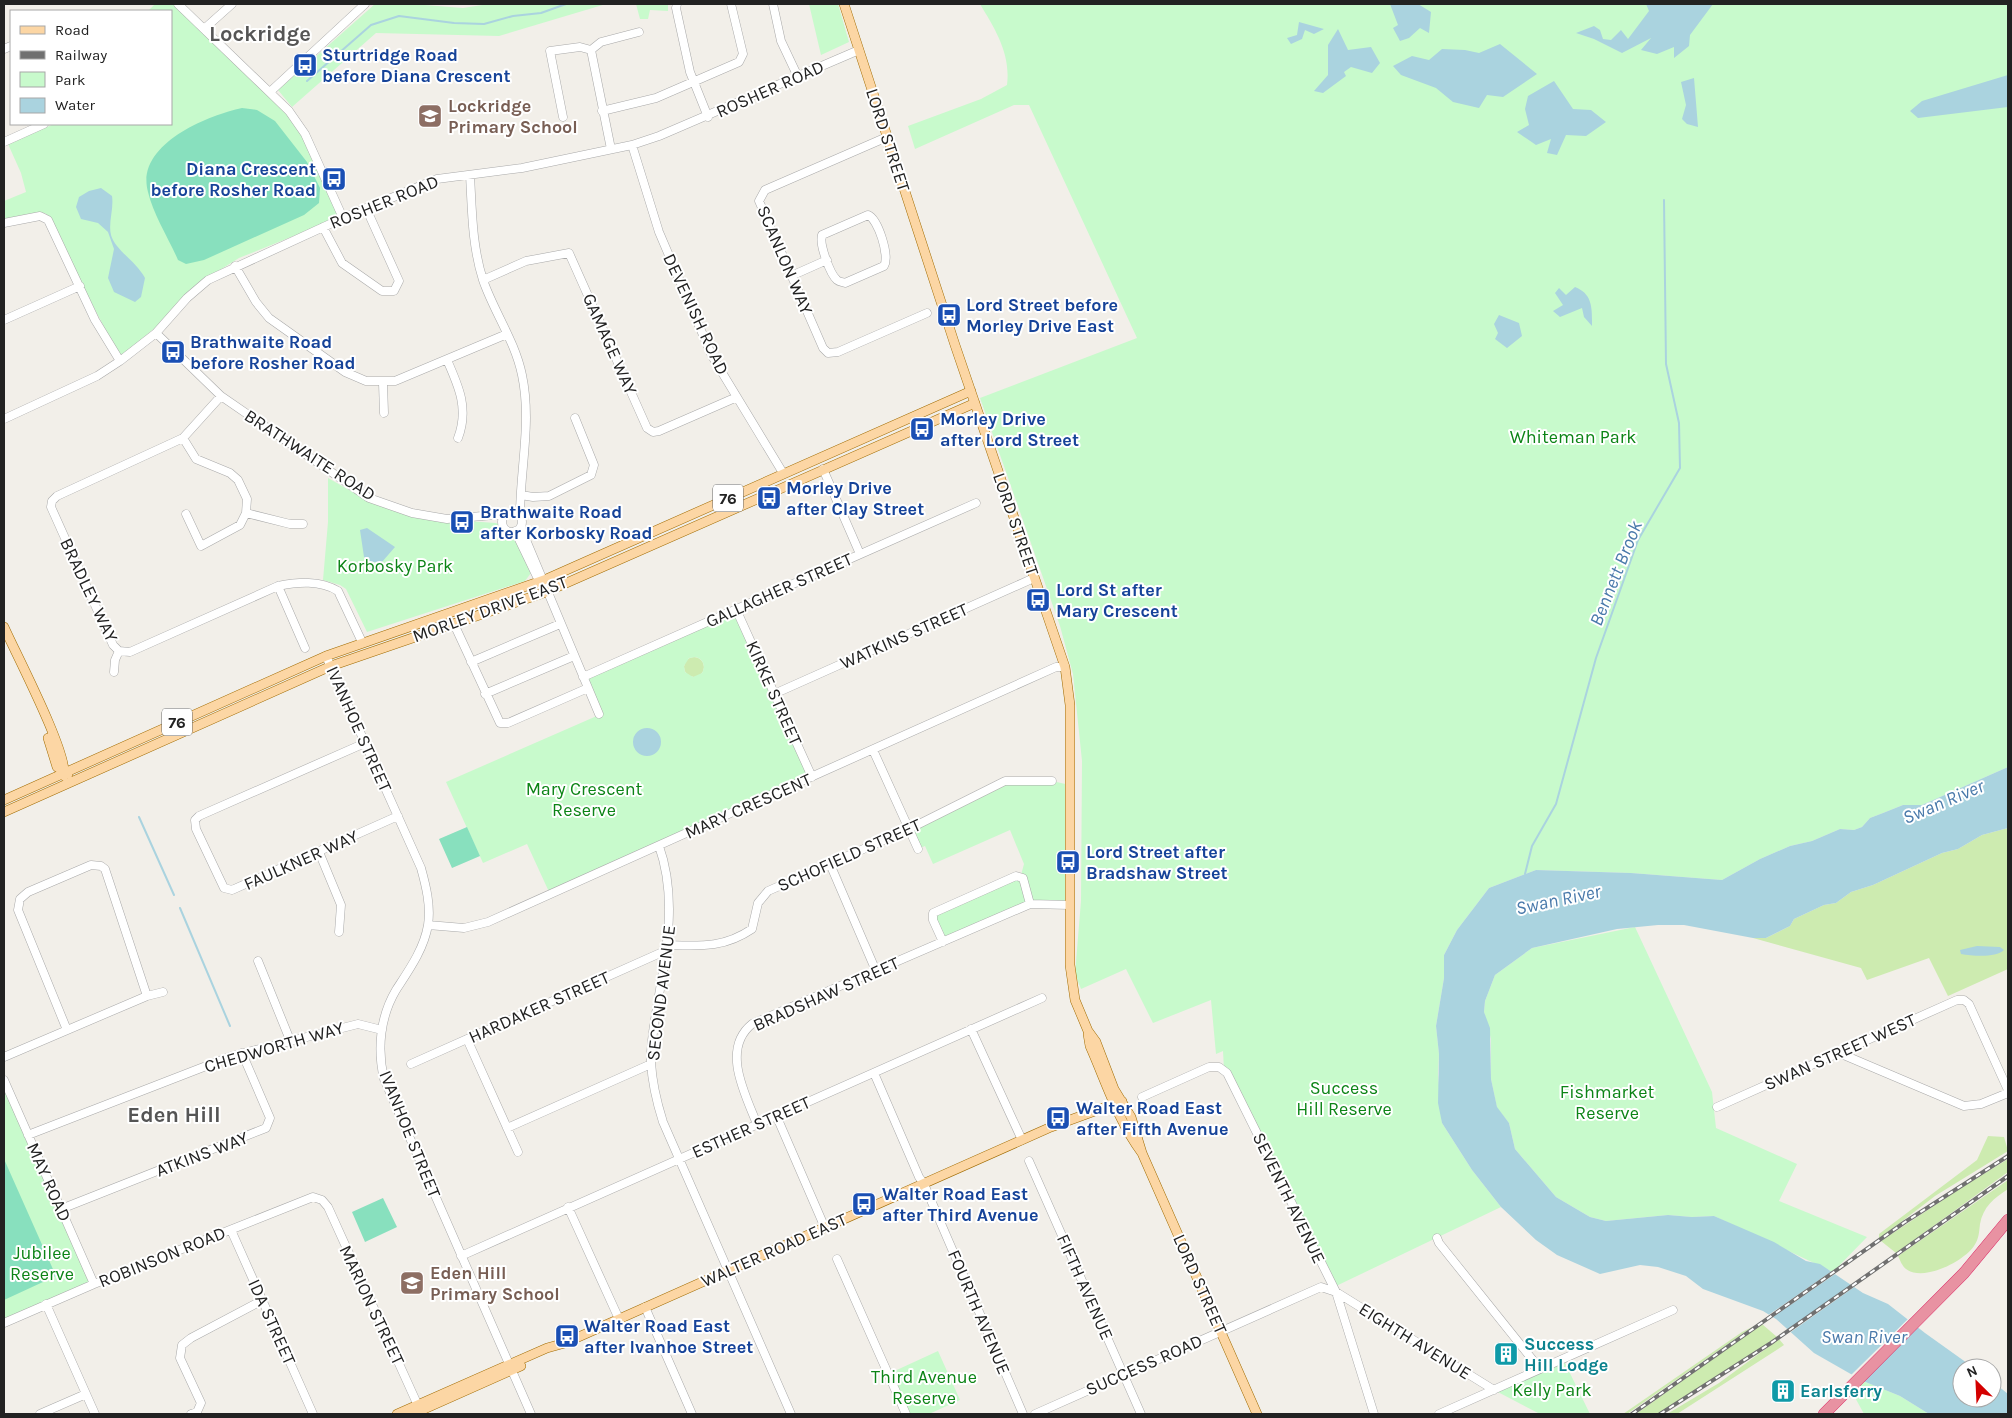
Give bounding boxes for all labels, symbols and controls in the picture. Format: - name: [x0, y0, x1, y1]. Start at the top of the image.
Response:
- legend: [10, 10, 172, 125]
- text: Road: [55, 21, 90, 39]
- district label: Lockridge: [209, 21, 311, 47]
- place label: Sturtridge Road before Diana Crescent: [322, 44, 511, 87]
- text: Railway: [55, 46, 107, 64]
- bus stop icon: Sturtridge Road before Diana Crescent: [292, 52, 318, 78]
- street label: ROSHER ROAD: [713, 55, 827, 123]
- text: Park: [55, 71, 85, 89]
- street label: LORD STREET: [861, 86, 915, 194]
- place label: Lockridge Primary School: [448, 95, 578, 138]
- text: Water: [55, 96, 96, 114]
- school or university icon: Lockridge Primary School: [417, 103, 443, 129]
- place label: Diana Crescent before Rosher Road: [150, 158, 316, 201]
- bus stop icon: Diana Crescent before Rosher Road: [321, 166, 347, 192]
- street label: ROSHER ROAD: [326, 170, 442, 234]
- street label: SCANLON WAY: [752, 202, 818, 318]
- street label: DEVENISH ROAD: [658, 250, 734, 378]
- street label: GAMAGE WAY: [578, 290, 642, 398]
- place label: Lord Street before Morley Drive East: [966, 294, 1118, 337]
- bus stop icon: Lord Street before Morley Drive East: [936, 302, 962, 328]
- place label: Brathwaite Road before Rosher Road: [190, 331, 356, 374]
- bus stop icon: Brathwaite Road before Rosher Road: [160, 339, 186, 365]
- street label: BRATHWAITE ROAD: [240, 404, 380, 506]
- place label: Morley Drive after Lord Street: [940, 408, 1079, 451]
- bus stop icon: Morley Drive after Lord Street: [909, 416, 935, 442]
- park label: Whiteman Park: [1510, 426, 1636, 448]
- street label: LORD STREET: [988, 470, 1044, 578]
- place label: Morley Drive after Clay Street: [786, 477, 924, 520]
- road number: 76: [713, 484, 743, 512]
- bus stop icon: Morley Drive after Clay Street: [756, 485, 782, 511]
- place label: Brathwaite Road after Korbosky Road: [480, 501, 653, 544]
- bus stop icon: Brathwaite Road after Korbosky Road: [449, 509, 475, 535]
- water label: Bennett Brook: [1585, 517, 1647, 629]
- street label: BRADLEY WAY: [55, 534, 123, 646]
- street label: GALLAGHER STREET: [702, 548, 856, 632]
- park label: Korbosky Park: [337, 555, 453, 577]
- street label: MORLEY DRIVE EAST: [409, 571, 571, 647]
- place label: Lord St after Mary Crescent: [1056, 579, 1178, 622]
- bus stop icon: Lord St after Mary Crescent: [1025, 587, 1051, 613]
- street label: WATKINS STREET: [837, 598, 971, 674]
- street label: KIRKE STREET: [741, 637, 807, 749]
- street label: IVANHOE STREET: [321, 663, 397, 795]
- road number: 76: [162, 709, 192, 736]
- street label: MARY CRESCENT: [681, 768, 815, 844]
- water label: Swan River: [1899, 774, 1989, 829]
- park label: Mary Crescent Reserve: [526, 778, 643, 821]
- street label: SCHOFIELD STREET: [774, 813, 924, 897]
- street label: FAULKNER WAY: [240, 825, 362, 895]
- place label: Lord Street after Bradshaw Street: [1086, 841, 1228, 884]
- bus stop icon: Lord Street after Bradshaw Street: [1055, 849, 1081, 875]
- water label: Swan River: [1514, 880, 1604, 920]
- street label: SECOND AVENUE: [642, 924, 680, 1062]
- street label: BRADSHAW STREET: [749, 952, 903, 1036]
- street label: HARDAKER STREET: [465, 966, 613, 1048]
- street label: SWAN STREET WEST: [1761, 1009, 1919, 1095]
- street label: CHEDWORTH WAY: [202, 1016, 347, 1077]
- street label: IVANHOE STREET: [374, 1067, 446, 1201]
- park label: Success Hill Reserve: [1296, 1077, 1392, 1120]
- park label: Fishmarket Reserve: [1560, 1081, 1654, 1124]
- street label: ESTHER STREET: [688, 1091, 814, 1163]
- place label: Walter Road East after Fifth Avenue: [1076, 1097, 1228, 1140]
- district label: Eden Hill: [127, 1102, 221, 1128]
- bus stop icon: Walter Road East after Fifth Avenue: [1045, 1105, 1071, 1131]
- street label: ATKINS WAY: [153, 1126, 251, 1182]
- street label: SEVENTH AVENUE: [1248, 1129, 1330, 1267]
- street label: MAY ROAD: [22, 1139, 76, 1225]
- place label: Walter Road East after Third Avenue: [882, 1183, 1039, 1226]
- bus stop icon: Walter Road East after Third Avenue: [851, 1191, 877, 1217]
- street label: WALTER ROAD EAST: [698, 1208, 850, 1292]
- street label: ROBINSON ROAD: [95, 1221, 229, 1293]
- street label: LORD STREET: [1168, 1230, 1232, 1338]
- street label: FIFTH AVENUE: [1052, 1231, 1118, 1343]
- street label: MARION STREET: [335, 1241, 409, 1369]
- park label: Jubilee Reserve: [10, 1242, 74, 1285]
- street label: FOURTH AVENUE: [943, 1246, 1015, 1378]
- place label: Eden Hill Primary School: [430, 1262, 560, 1305]
- school or university icon: Eden Hill Primary School: [399, 1270, 425, 1296]
- street label: IDA STREET: [243, 1276, 301, 1368]
- street label: EIGHTH AVENUE: [1355, 1298, 1475, 1384]
- place label: Walter Road East after Ivanhoe Street: [584, 1315, 753, 1358]
- bus stop icon: Walter Road East after Ivanhoe Street: [554, 1323, 580, 1349]
- water label: Swan River: [1821, 1326, 1909, 1348]
- street label: SUCCESS ROAD: [1082, 1329, 1206, 1401]
- place label: Success Hill Lodge: [1524, 1333, 1608, 1376]
- building icon: Success Hill Lodge: [1493, 1341, 1519, 1367]
- north arrow: [1952, 1358, 2002, 1408]
- text: N: [1964, 1362, 1980, 1381]
- park label: Third Avenue Reserve: [871, 1366, 977, 1409]
- building icon: Earlsferry: [1770, 1378, 1796, 1404]
- park label: Kelly Park: [1512, 1379, 1592, 1401]
- place label: Earlsferry: [1800, 1380, 1882, 1402]

